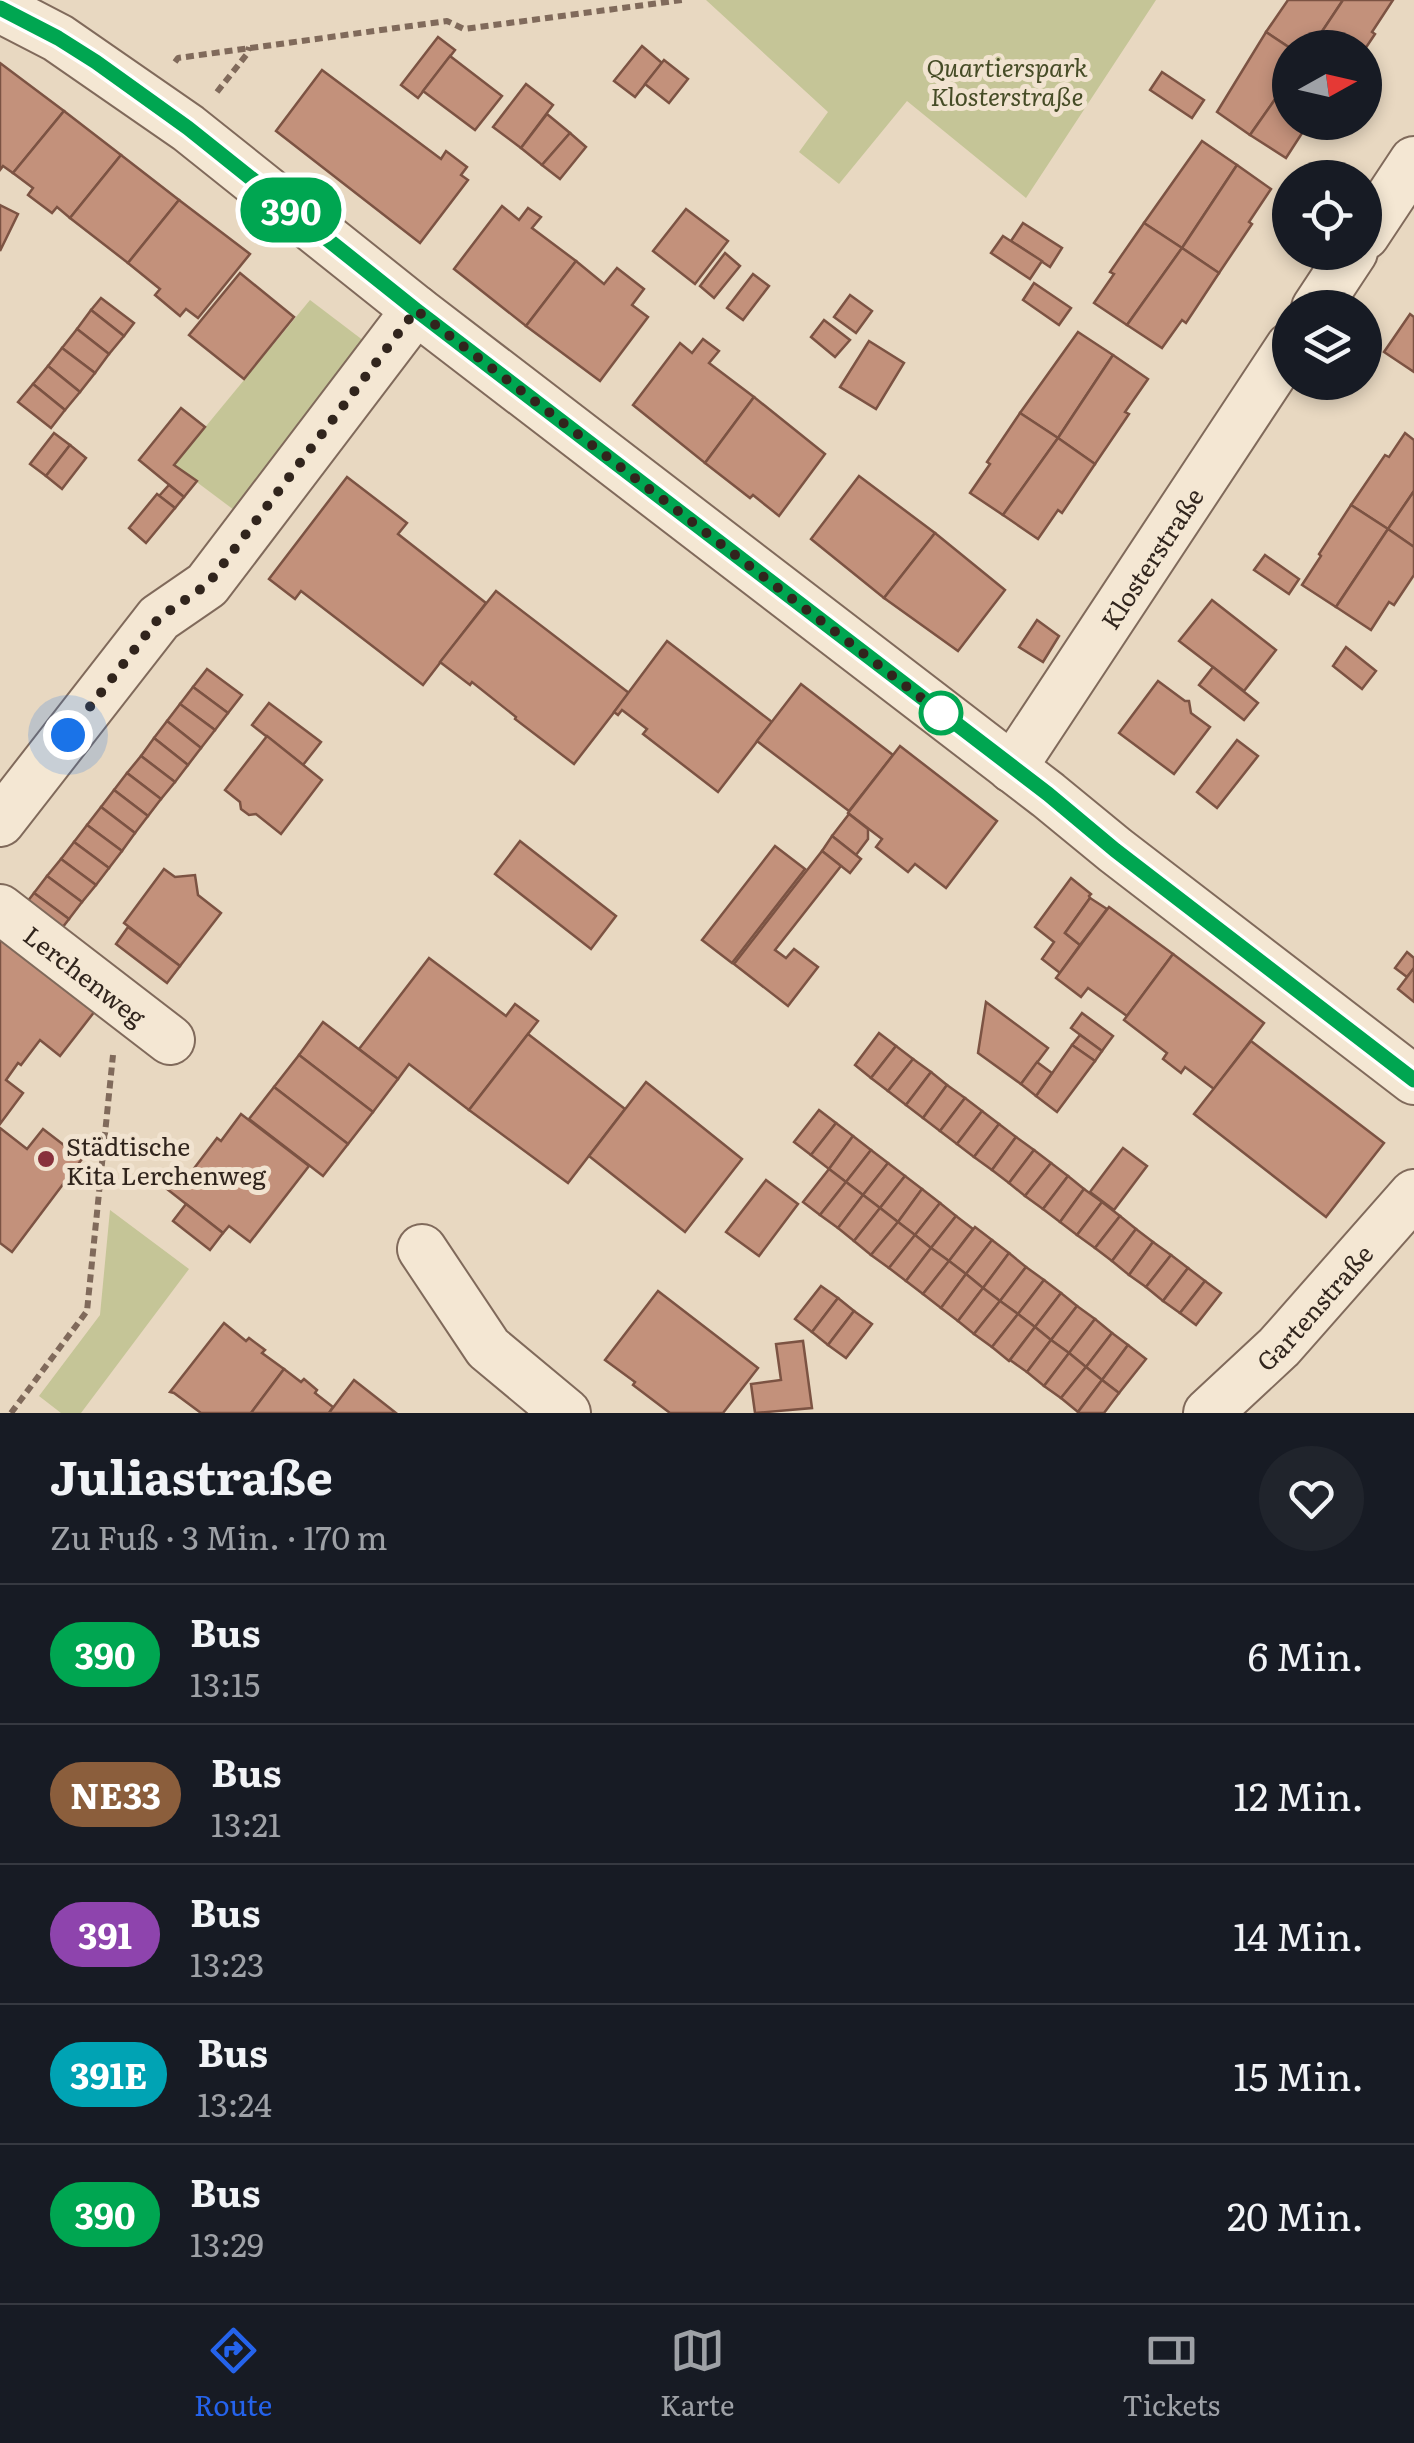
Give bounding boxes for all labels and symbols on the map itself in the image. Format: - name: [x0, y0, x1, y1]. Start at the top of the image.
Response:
- north arrow: [1272, 30, 1382, 140]
- park label: Quartierspark Klosterstraße: [926, 48, 1088, 114]
- line badge: 390: [234, 178, 348, 242]
- street label: Klosterstraße: [1091, 480, 1211, 636]
- unlabelled marker: [920, 692, 962, 734]
- your location: [43, 710, 93, 760]
- street label: Lerchenweg: [17, 916, 154, 1034]
- place label: Städtische Kita Lerchenweg: [66, 1127, 266, 1193]
- marker: Städtische Kita Lerchenweg: [35, 1148, 57, 1170]
- street label: Gartenstraße: [1247, 1235, 1381, 1378]

